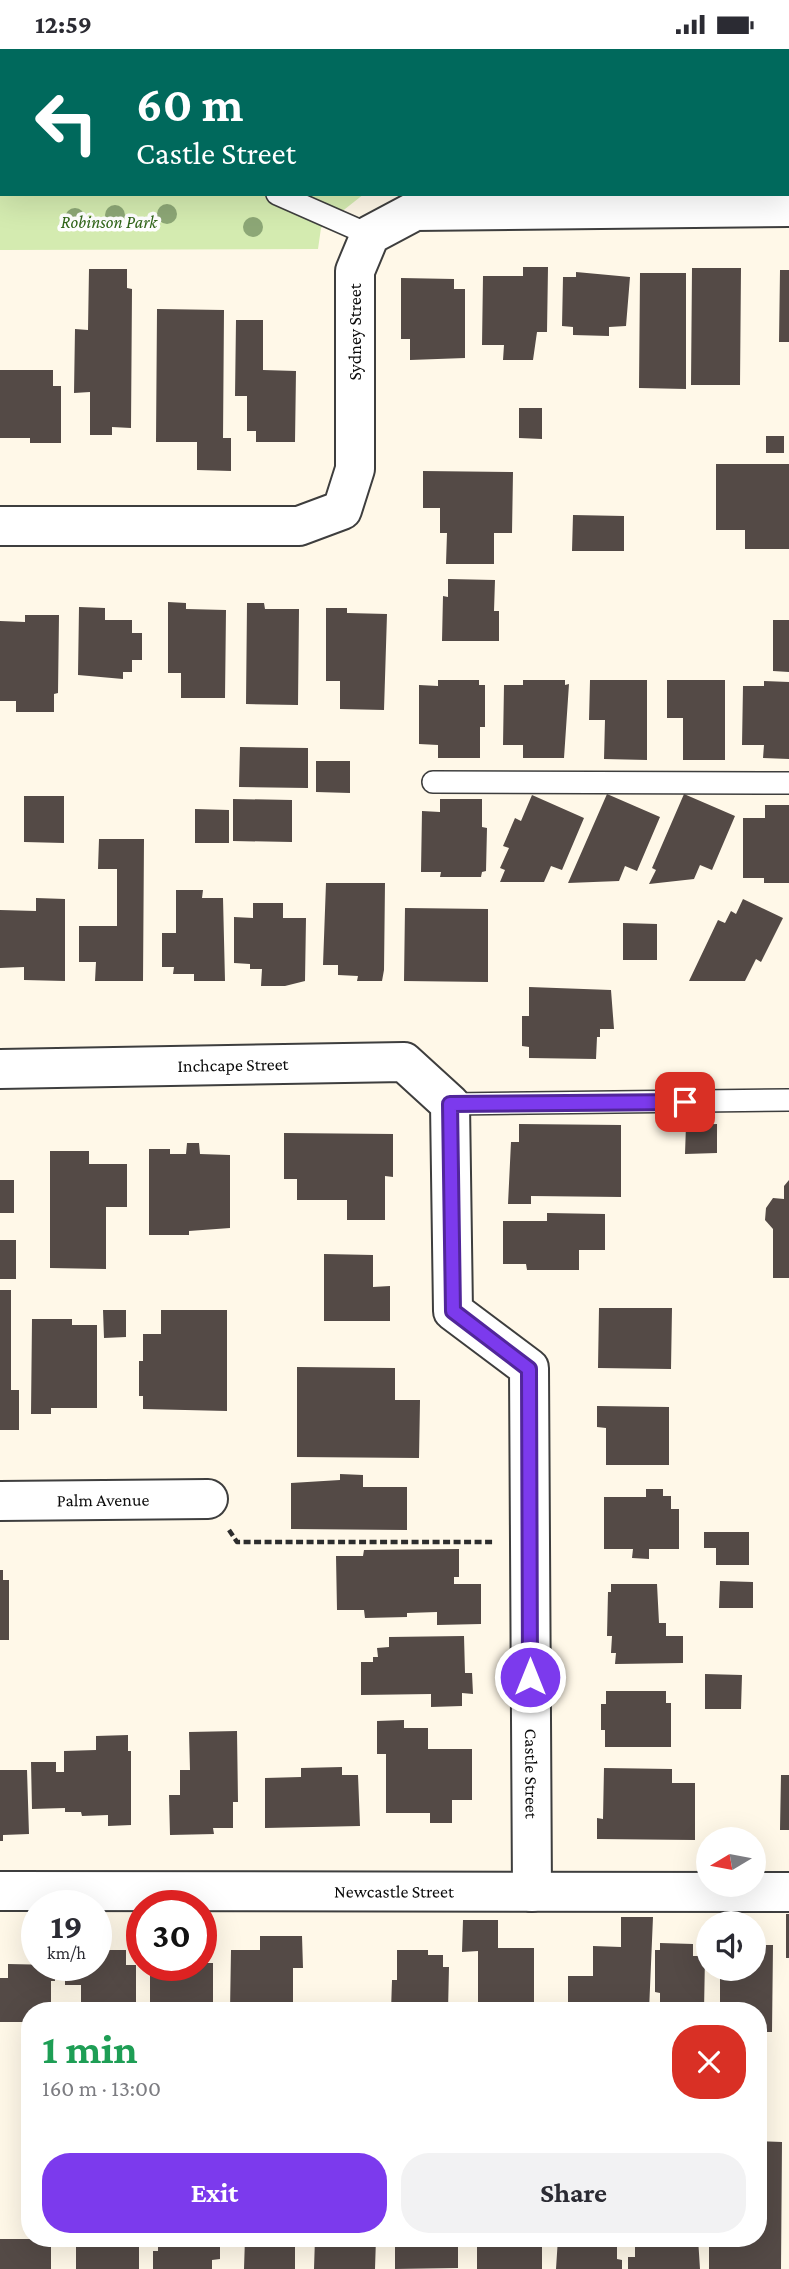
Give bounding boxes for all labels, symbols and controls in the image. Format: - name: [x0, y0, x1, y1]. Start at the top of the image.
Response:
- text: 12:59: [35, 10, 92, 39]
- icon: left: [21, 77, 112, 168]
- text: 60 m: [136, 77, 243, 132]
- text: Castle Street: [136, 135, 296, 171]
- park label: Robinson Park: [61, 212, 158, 232]
- street label: Sydney Street: [345, 282, 365, 381]
- street label: Inchcape Street: [177, 1054, 290, 1076]
- pin: [655, 1072, 715, 1132]
- icon: arrive: [666, 1083, 704, 1121]
- street label: Palm Avenue: [57, 1490, 150, 1510]
- position arrow: [493, 1640, 567, 1714]
- street label: Castle Street: [521, 1728, 542, 1820]
- north arrow: [696, 1827, 766, 1897]
- map controls: [696, 1827, 766, 1981]
- street label: Newcastle Street: [334, 1881, 455, 1902]
- speed limit sign: 30: [126, 1890, 217, 1981]
- text: 19: [50, 1907, 83, 1946]
- button: sound: [696, 1911, 766, 1981]
- text: km/h: [47, 1943, 86, 1963]
- text: 1 min: [42, 2025, 138, 2072]
- button: close: [672, 2025, 746, 2099]
- text: 160 m · 13:00: [42, 2075, 161, 2101]
- button: Exit: [42, 2153, 387, 2233]
- button: Share: [401, 2153, 746, 2233]

